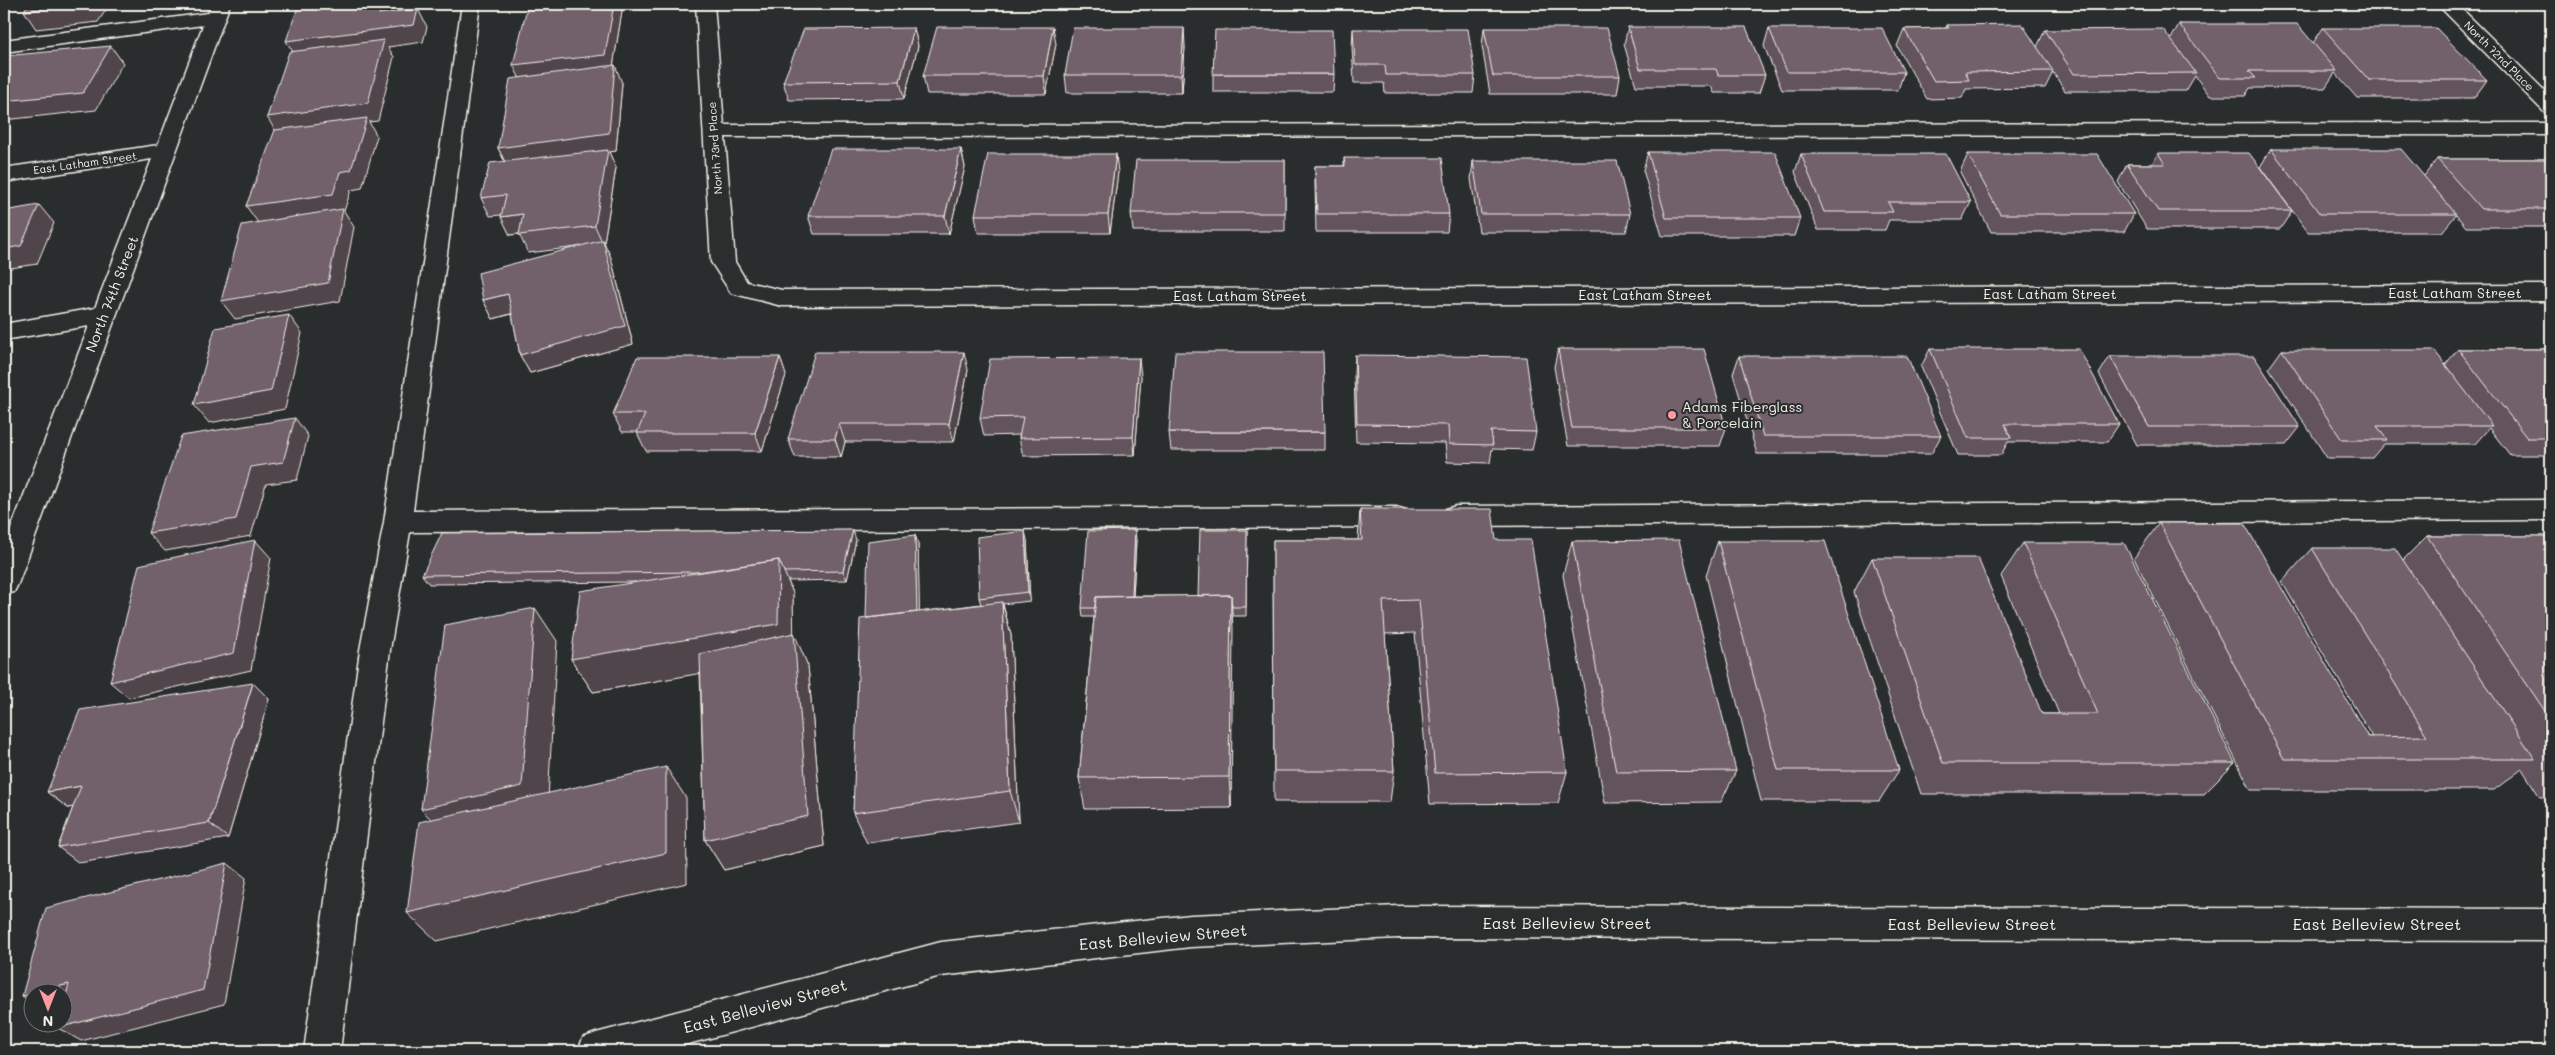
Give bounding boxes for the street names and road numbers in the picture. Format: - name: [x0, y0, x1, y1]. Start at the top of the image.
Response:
- street label: North 72nd Place: [2461, 17, 2538, 94]
- street label: North 73rd Place: [704, 101, 725, 195]
- street label: East Latham Street: [32, 148, 138, 177]
- street label: North 74th Street: [81, 233, 142, 355]
- street label: East Latham Street: [2388, 283, 2522, 302]
- street label: East Latham Street: [1983, 284, 2117, 303]
- street label: East Latham Street: [1578, 285, 1712, 304]
- street label: East Latham Street: [1173, 286, 1307, 305]
- street label: East Belleview Street: [1483, 912, 1651, 933]
- street label: East Belleview Street: [1888, 913, 2056, 934]
- street label: East Belleview Street: [2293, 913, 2461, 934]
- street label: East Belleview Street: [1078, 919, 1248, 954]
- street label: East Belleview Street: [681, 974, 849, 1037]

